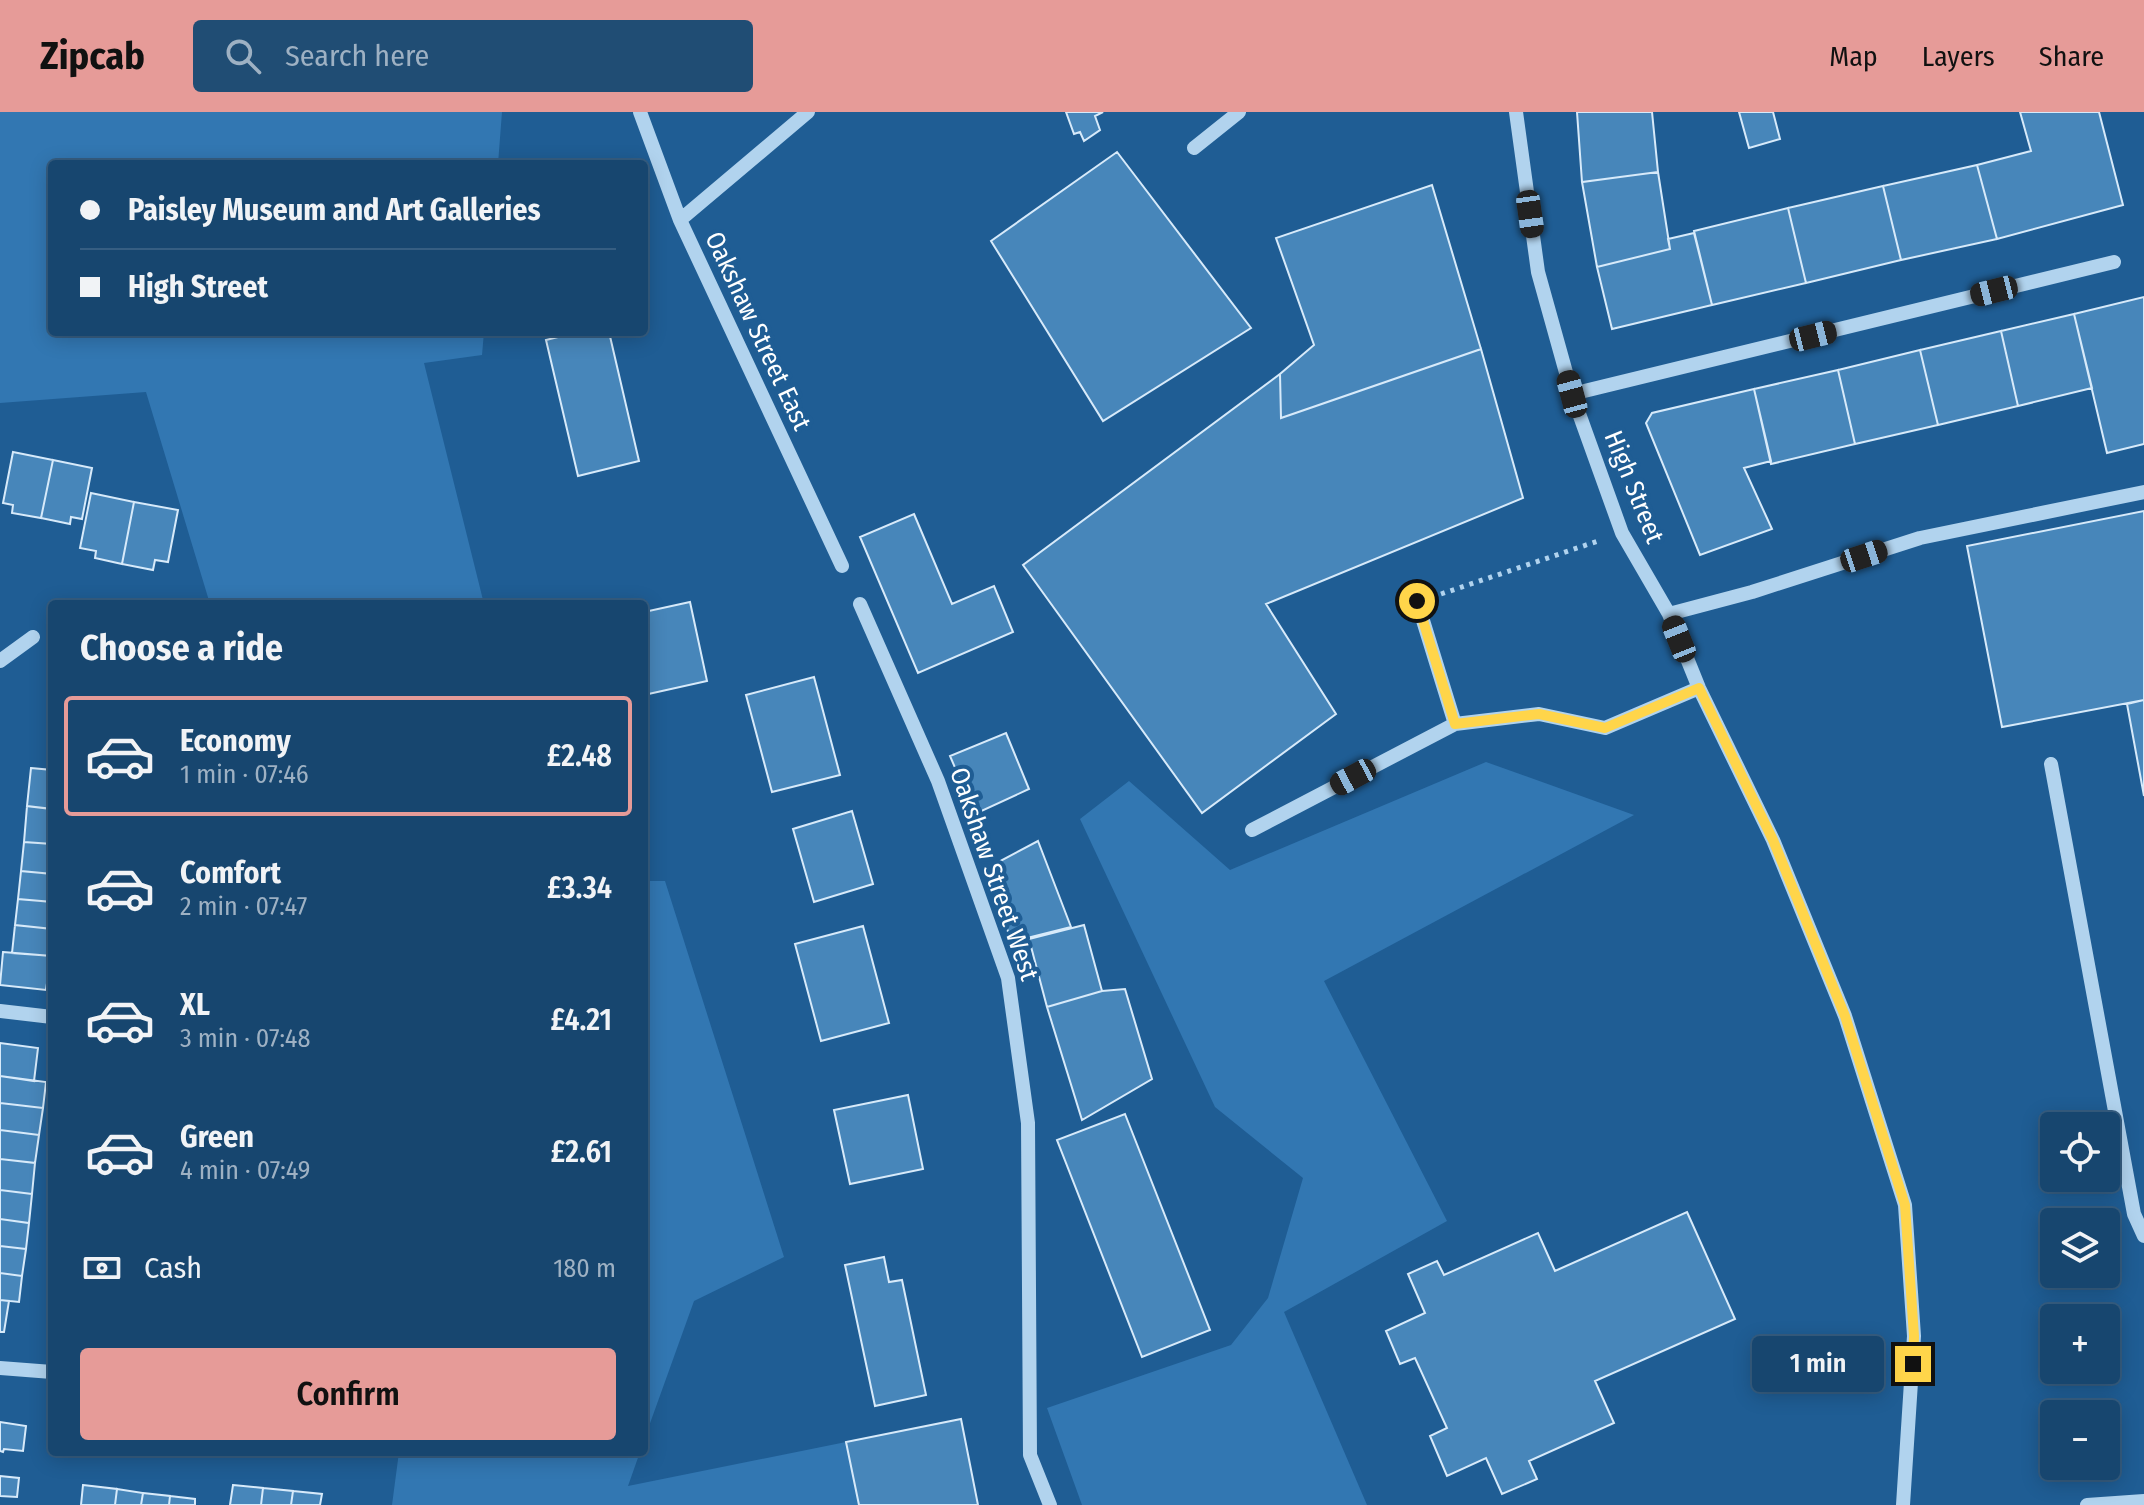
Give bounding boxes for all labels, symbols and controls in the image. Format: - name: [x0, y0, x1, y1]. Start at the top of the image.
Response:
- search box: [193, 20, 753, 92]
- text: Zipcab: [40, 33, 145, 79]
- icon: search: [221, 34, 265, 78]
- text: Search here: [285, 38, 429, 74]
- text: Map: [1829, 40, 1878, 73]
- text: Layers: [1922, 40, 1995, 73]
- text: Share: [2039, 40, 2104, 73]
- car: [1515, 189, 1545, 239]
- text: Paisley Museum and Art Galleries: [128, 192, 541, 228]
- street label: Oakshaw Street East: [698, 227, 818, 436]
- text: High Street: [128, 269, 268, 305]
- car: [1968, 274, 2020, 308]
- car: [1787, 319, 1839, 353]
- car: [1554, 368, 1590, 420]
- street label: High Street: [1597, 426, 1671, 548]
- car: [1837, 537, 1891, 575]
- route start: [1399, 583, 1435, 619]
- car: [1659, 612, 1699, 666]
- text: Choose a ride: [80, 626, 283, 670]
- icon: car: [84, 720, 156, 792]
- text: Economy: [180, 723, 291, 759]
- text: £2.48: [547, 738, 612, 774]
- car: [1326, 755, 1380, 799]
- text: 1 min · 07:46: [180, 759, 309, 790]
- street label: Oakshaw Street West: [943, 763, 1045, 985]
- icon: car: [84, 852, 156, 924]
- text: Comfort: [180, 855, 281, 891]
- text: £3.34: [547, 870, 612, 906]
- text: 2 min · 07:47: [180, 891, 307, 922]
- icon: car: [84, 984, 156, 1056]
- text: XL: [180, 987, 210, 1023]
- text: £4.21: [550, 1002, 612, 1038]
- text: 3 min · 07:48: [180, 1023, 310, 1054]
- map controls: [2040, 1112, 2120, 1480]
- button: locate: [2040, 1112, 2120, 1192]
- icon: car: [84, 1116, 156, 1188]
- text: Green: [180, 1119, 254, 1155]
- text: £2.61: [551, 1134, 612, 1170]
- text: 4 min · 07:49: [180, 1155, 310, 1186]
- button: layers: [2040, 1208, 2120, 1288]
- icon: cash: [80, 1246, 124, 1290]
- text: Cash: [144, 1250, 202, 1286]
- text: 180 m: [553, 1253, 616, 1284]
- button: +: [2040, 1304, 2120, 1384]
- callout: 1 min: [1753, 1336, 1885, 1392]
- route end: [1895, 1346, 1931, 1382]
- button: Confirm: [80, 1348, 616, 1440]
- text: 1 min: [1790, 1348, 1846, 1379]
- button: −: [2040, 1400, 2120, 1480]

